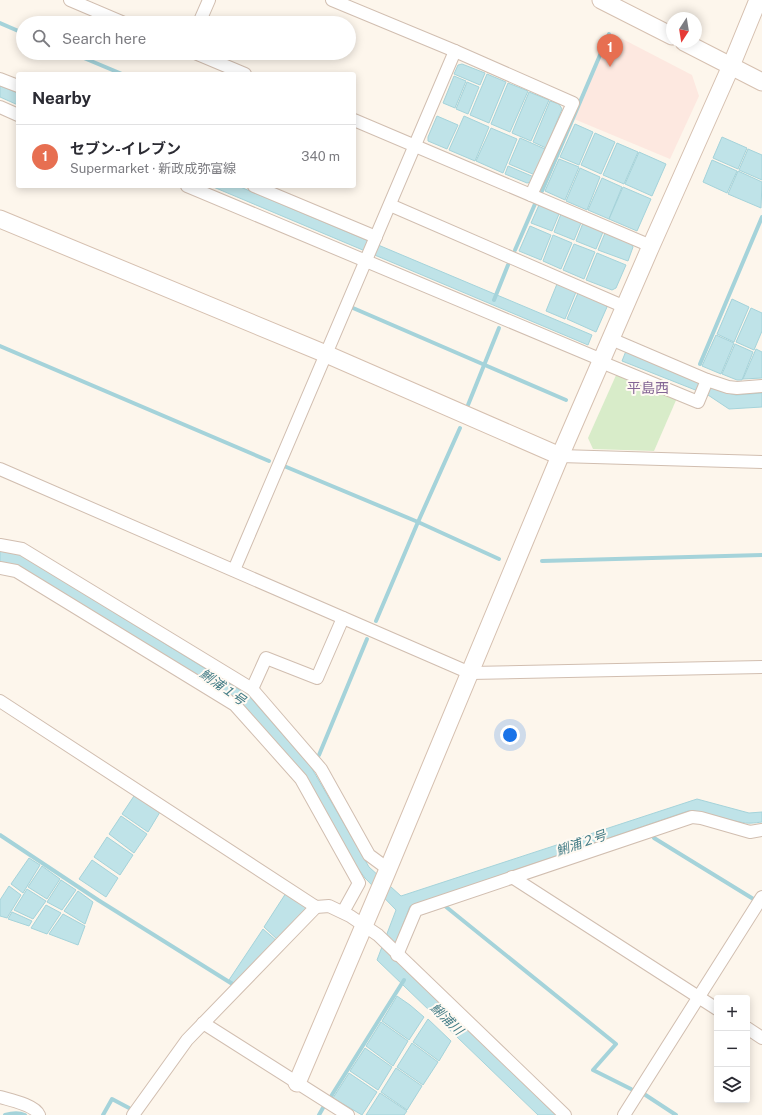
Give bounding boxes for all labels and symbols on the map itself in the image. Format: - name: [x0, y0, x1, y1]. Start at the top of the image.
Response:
- north arrow: [666, 12, 702, 48]
- pin: 1: [597, 34, 623, 67]
- district label: 平島西: [627, 380, 669, 396]
- water label: 鯏浦１号: [197, 666, 249, 709]
- your location: [500, 725, 520, 745]
- water label: 鯏浦２号: [554, 827, 609, 859]
- water label: 鯏浦川: [428, 1000, 468, 1039]

